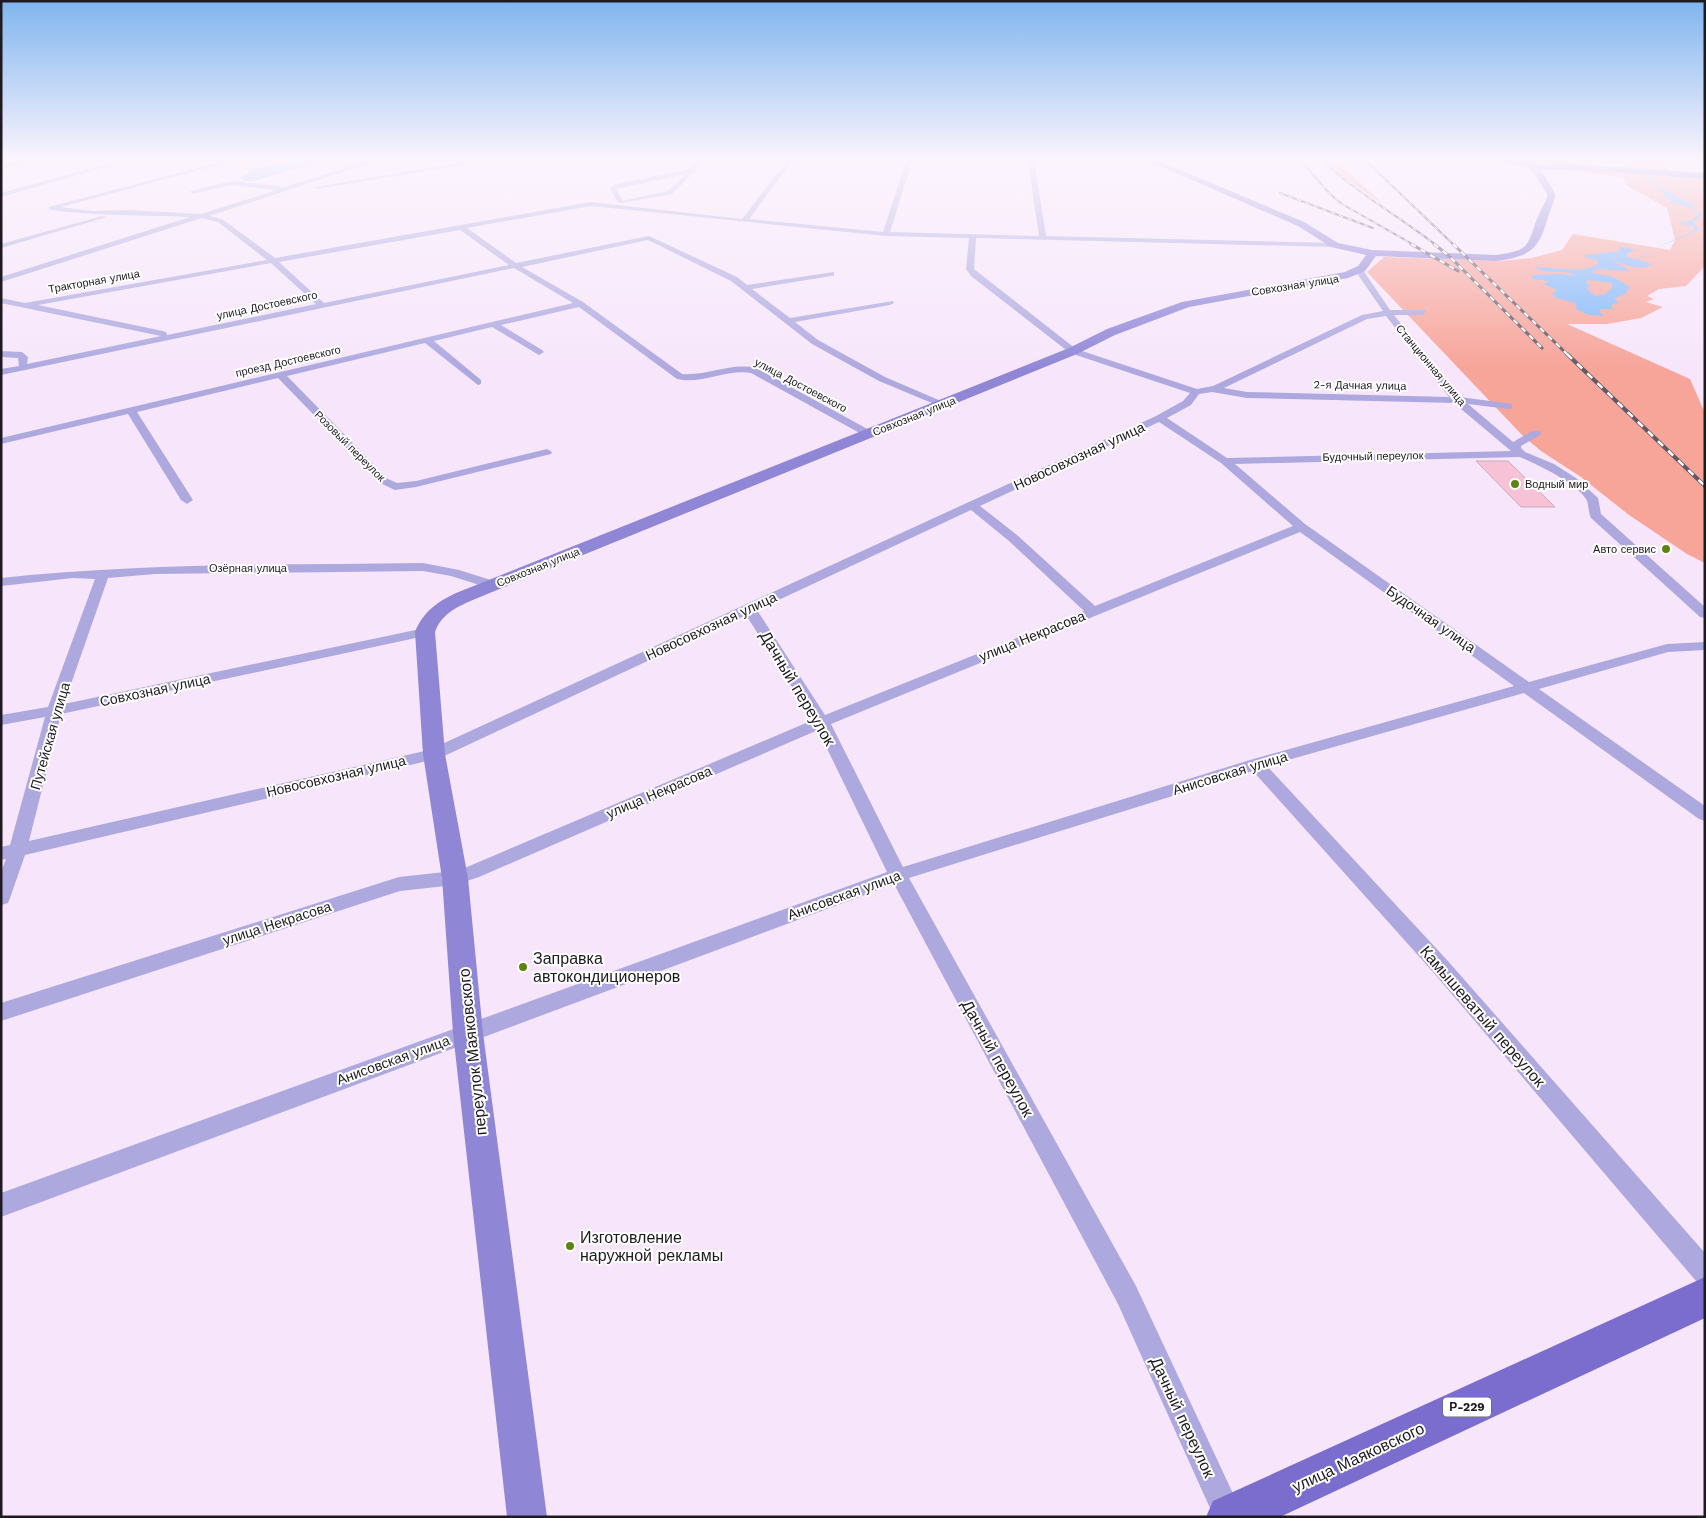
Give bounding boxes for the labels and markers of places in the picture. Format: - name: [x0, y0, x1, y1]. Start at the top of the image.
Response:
- marker: Водный мир: [1509, 478, 1521, 490]
- place label: Водный мир: [1525, 478, 1588, 491]
- place label: Авто сервис: [1593, 543, 1656, 556]
- marker: Авто сервис: [1660, 543, 1672, 555]
- place label: Заправка автокондиционеров: [533, 949, 680, 986]
- marker: Заправка автокондиционеров: [517, 961, 529, 973]
- place label: Изготовление наружной рекламы: [580, 1228, 723, 1265]
- marker: Изготовление наружной рекламы: [564, 1240, 576, 1252]

